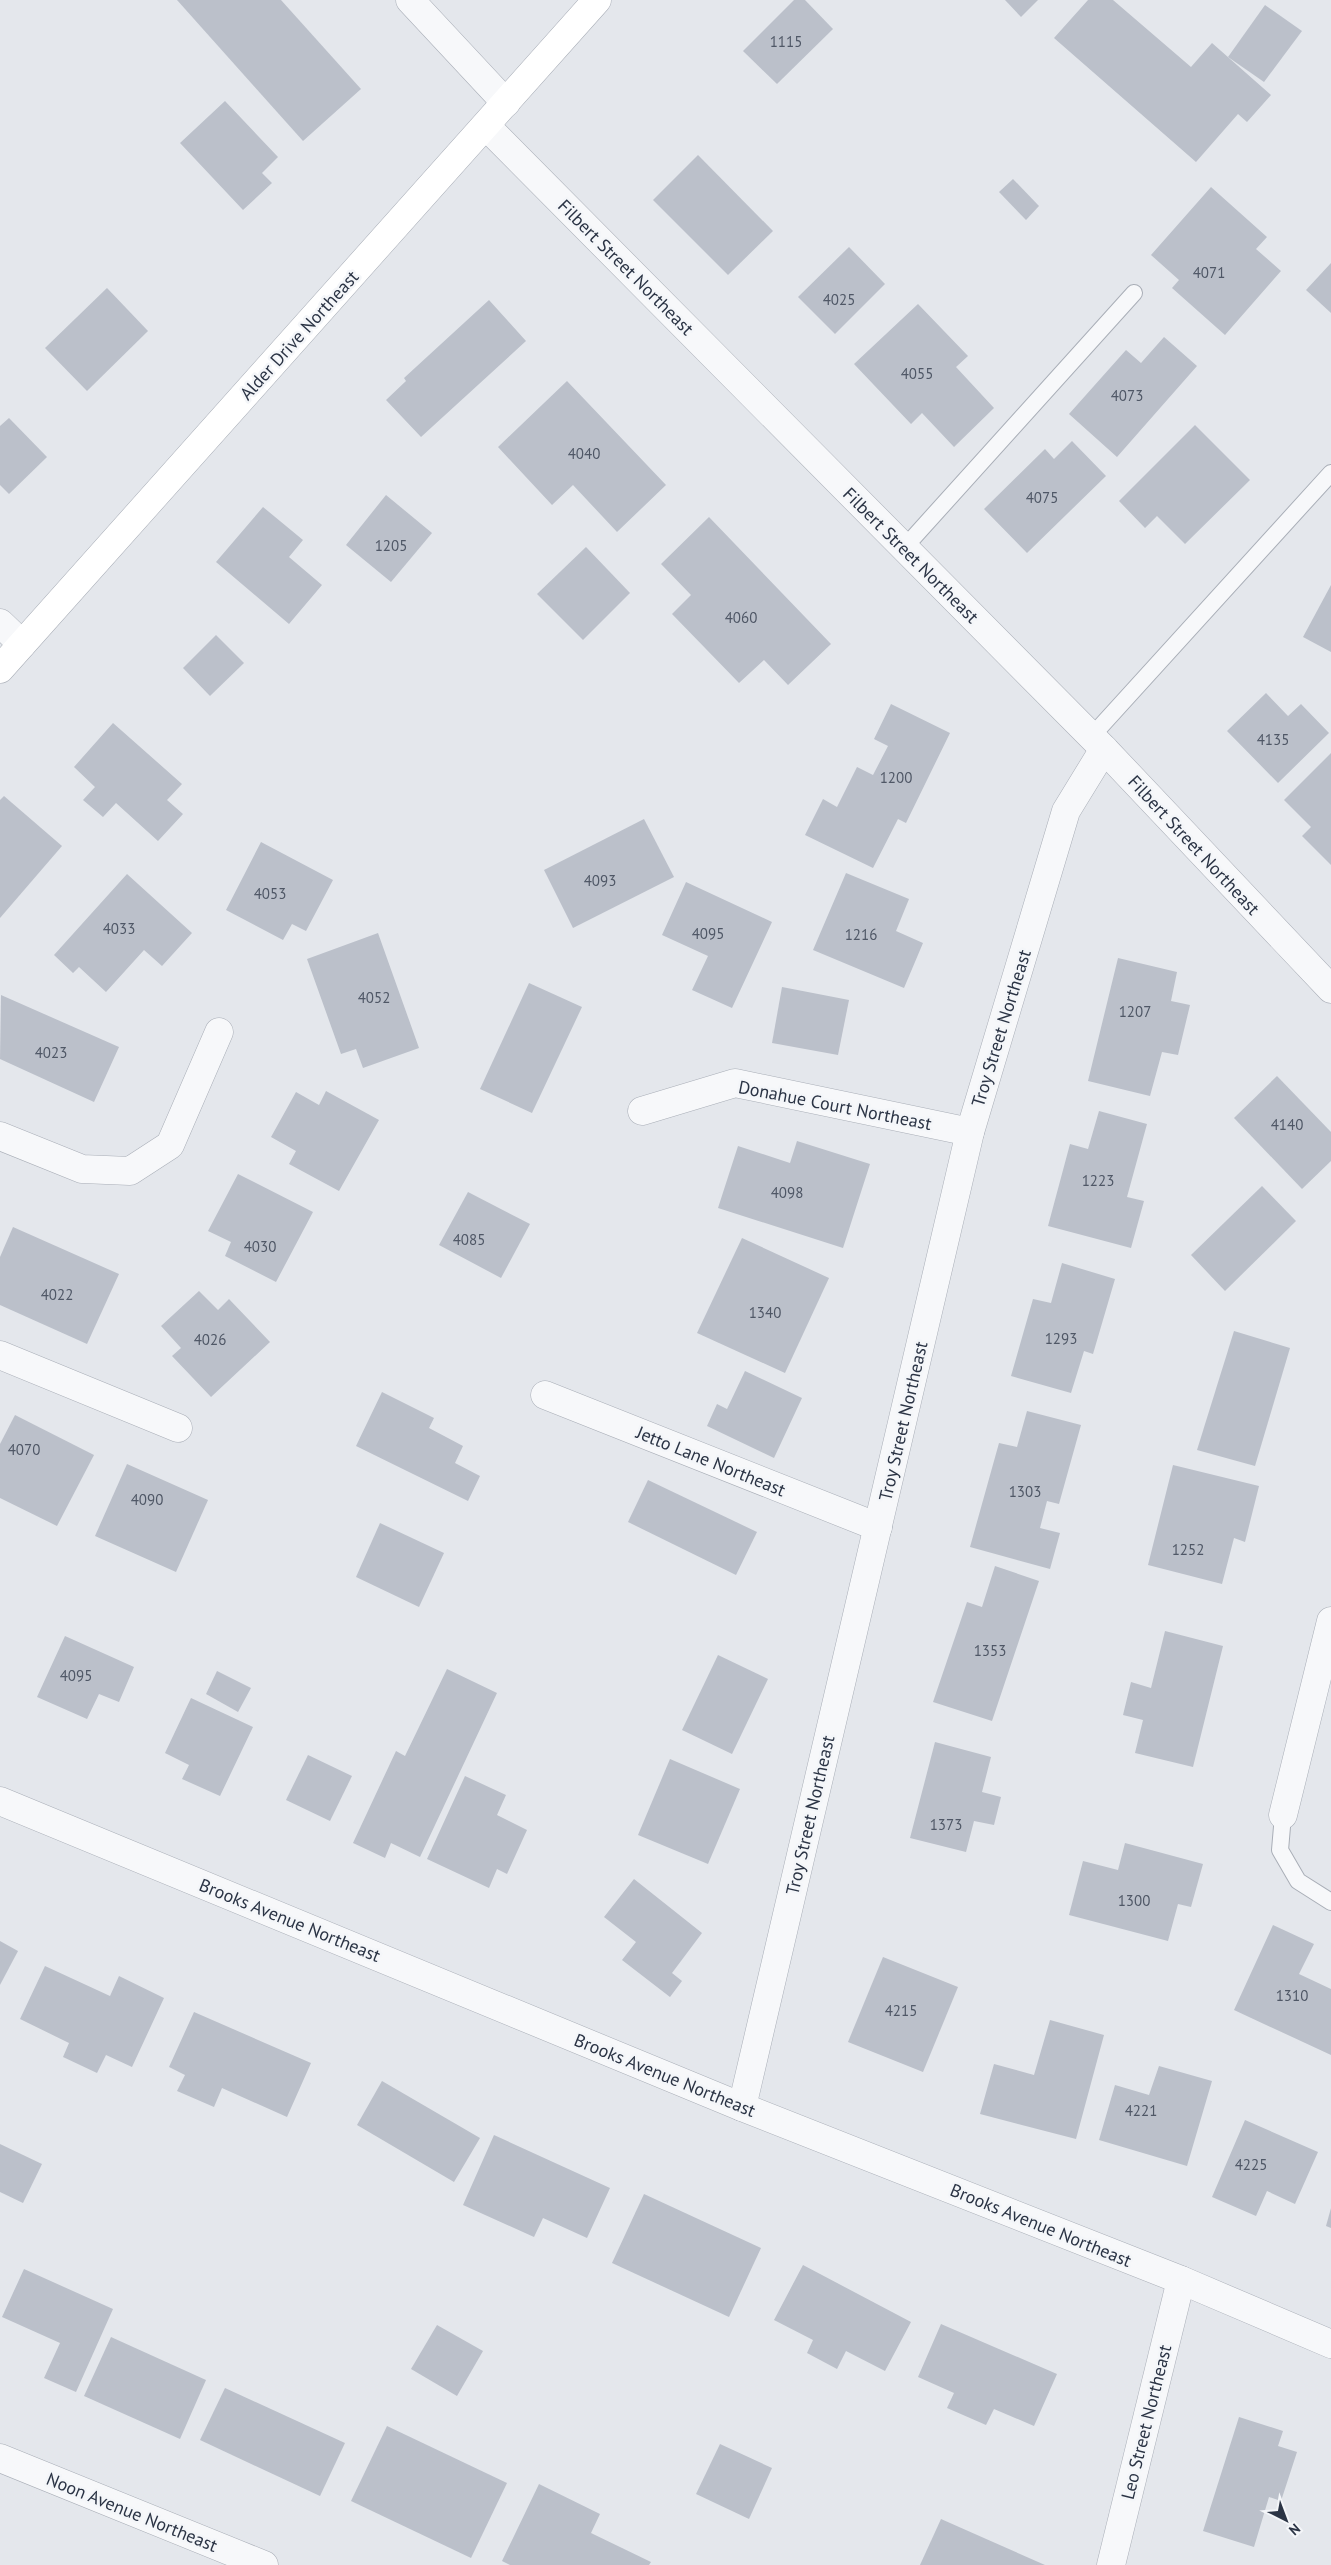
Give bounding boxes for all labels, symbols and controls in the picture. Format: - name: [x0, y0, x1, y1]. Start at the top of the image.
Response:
- house number: 1115: [770, 32, 802, 51]
- street label: Filbert Street Northeast: [553, 194, 699, 340]
- house number: 4071: [1193, 263, 1225, 282]
- street label: Alder Drive Northeast: [235, 265, 363, 405]
- house number: 4025: [823, 290, 855, 309]
- house number: 4055: [901, 364, 933, 383]
- house number: 4073: [1111, 386, 1143, 405]
- house number: 4040: [568, 444, 600, 463]
- street label: Filbert Street Northeast: [838, 482, 984, 628]
- house number: 4075: [1026, 488, 1058, 507]
- house number: 1205: [375, 536, 407, 555]
- house number: 4060: [725, 608, 757, 627]
- house number: 4135: [1257, 730, 1289, 749]
- house number: 1200: [880, 768, 912, 787]
- street label: Filbert Street Northeast: [1123, 770, 1265, 920]
- house number: 4093: [584, 871, 616, 890]
- house number: 4053: [254, 884, 286, 903]
- house number: 4033: [103, 919, 135, 938]
- house number: 4095: [692, 924, 724, 943]
- house number: 1216: [845, 925, 877, 944]
- street label: Troy Street Northeast: [966, 947, 1036, 1109]
- house number: 4052: [358, 988, 390, 1007]
- house number: 1207: [1119, 1002, 1151, 1021]
- house number: 4023: [35, 1043, 67, 1062]
- street label: Donahue Court Northeast: [736, 1075, 934, 1135]
- house number: 4140: [1271, 1115, 1303, 1134]
- house number: 1223: [1082, 1171, 1114, 1190]
- house number: 4098: [771, 1183, 803, 1202]
- house number: 4085: [453, 1230, 485, 1249]
- house number: 4030: [244, 1237, 276, 1256]
- house number: 4022: [41, 1285, 73, 1304]
- house number: 1340: [749, 1303, 781, 1322]
- house number: 1293: [1045, 1329, 1077, 1348]
- house number: 4026: [194, 1330, 226, 1349]
- street label: Troy Street Northeast: [873, 1339, 933, 1503]
- street label: Jetto Lane Northeast: [632, 1420, 789, 1501]
- house number: 4070: [8, 1440, 40, 1459]
- house number: 1303: [1009, 1482, 1041, 1501]
- house number: 4090: [131, 1490, 163, 1509]
- house number: 1252: [1172, 1540, 1204, 1559]
- house number: 1353: [974, 1641, 1006, 1660]
- house number: 4095: [60, 1666, 92, 1685]
- street label: Troy Street Northeast: [780, 1733, 840, 1897]
- house number: 1373: [930, 1815, 962, 1834]
- street label: Brooks Avenue Northeast: [196, 1873, 384, 1967]
- house number: 1300: [1118, 1891, 1150, 1910]
- house number: 1310: [1276, 1986, 1308, 2005]
- house number: 4215: [885, 2001, 917, 2020]
- street label: Brooks Avenue Northeast: [571, 2028, 759, 2122]
- house number: 4221: [1125, 2101, 1157, 2120]
- house number: 4225: [1235, 2155, 1267, 2174]
- street label: Brooks Avenue Northeast: [947, 2178, 1135, 2272]
- street label: Leo Street Northeast: [1116, 2342, 1176, 2502]
- street label: Noon Avenue Northeast: [43, 2467, 221, 2557]
- north arrow: [1261, 2495, 1311, 2545]
- text: N: [1285, 2520, 1304, 2539]

